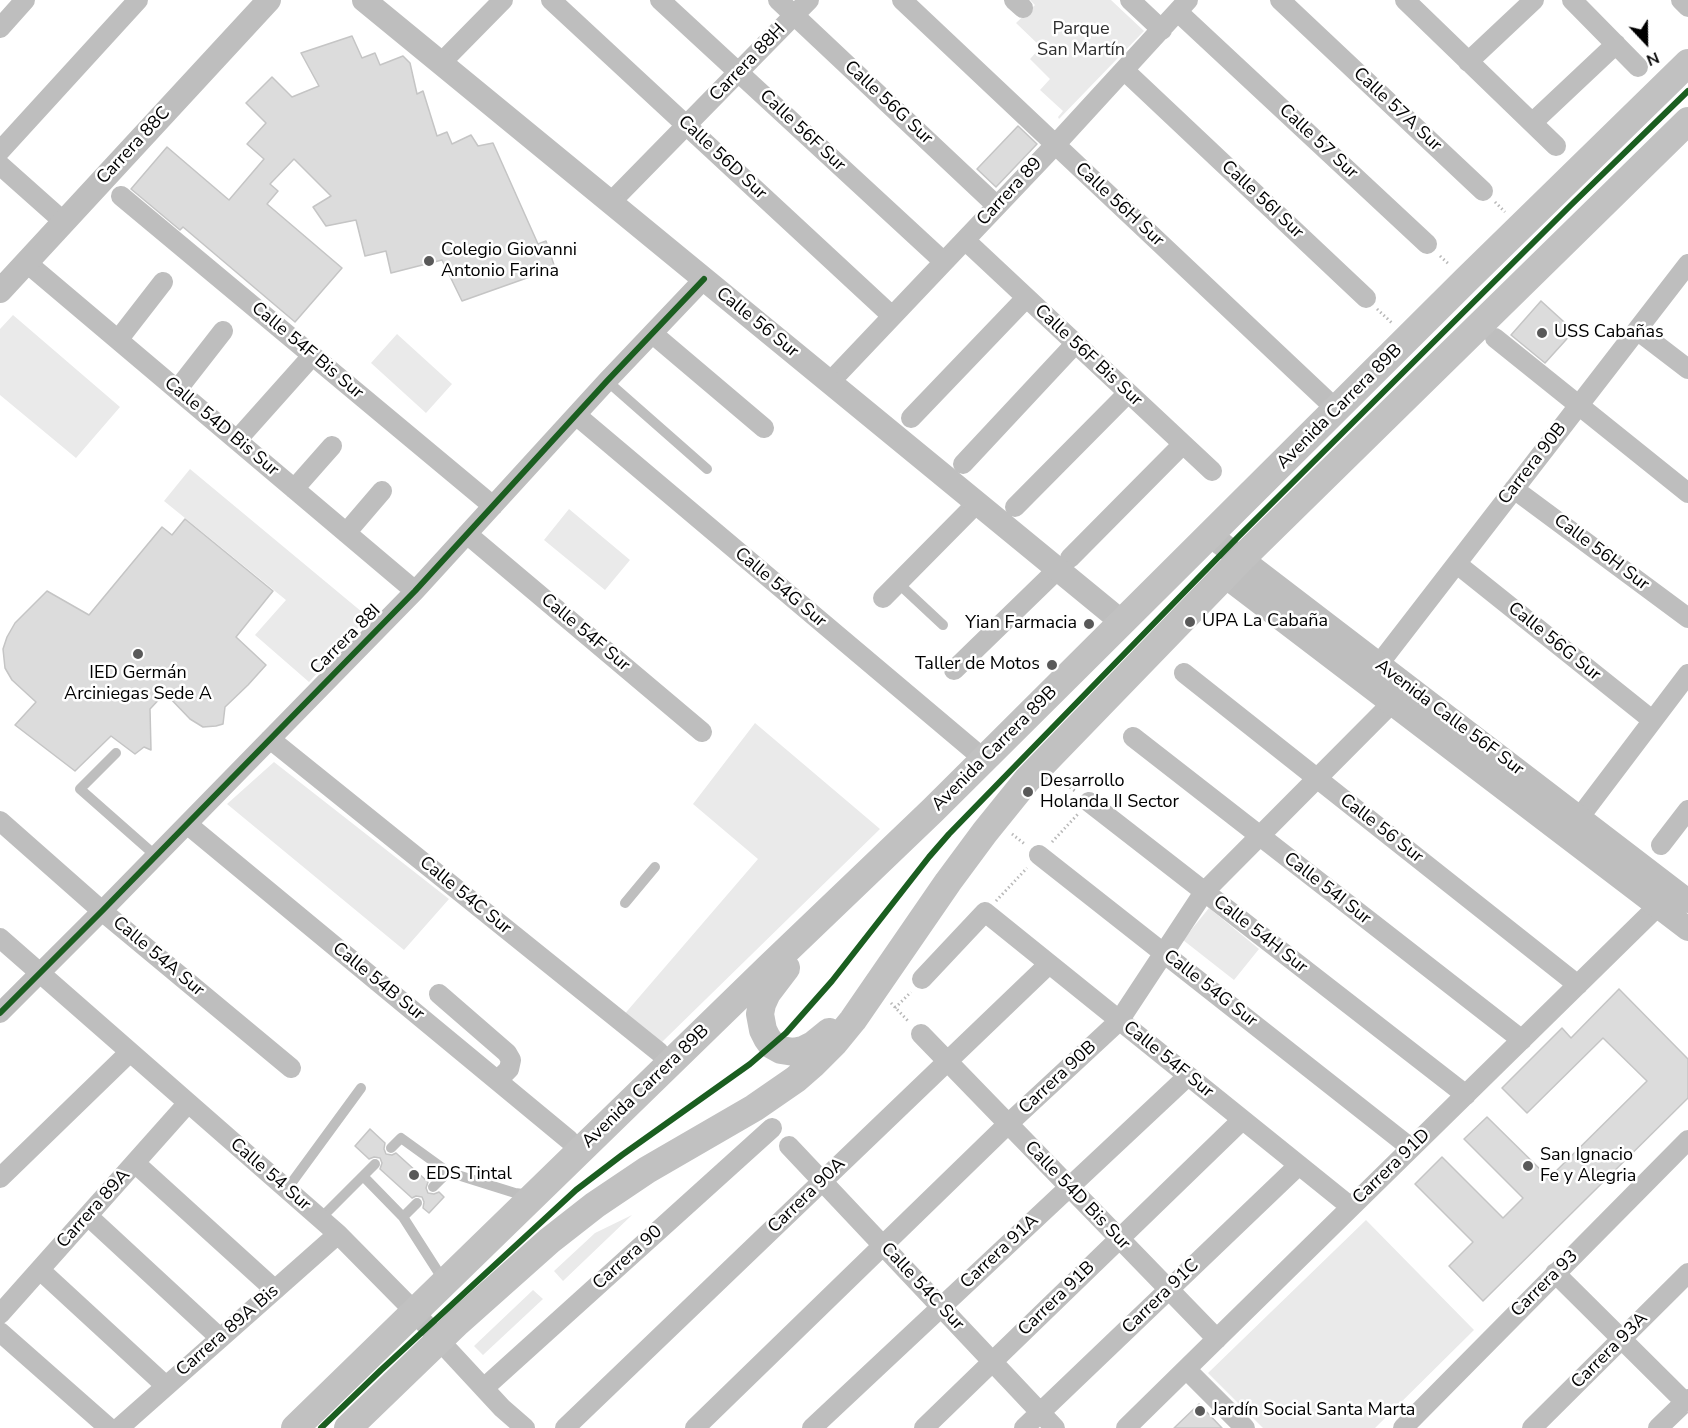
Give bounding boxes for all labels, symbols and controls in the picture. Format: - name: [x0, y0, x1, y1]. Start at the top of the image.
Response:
- north arrow: [1616, 12, 1676, 72]
- park label: Parque San Martín: [1037, 19, 1125, 62]
- street label: Carrera 88H: [706, 20, 790, 106]
- text: N: [1643, 46, 1662, 71]
- street label: Calle 56G Sur: [839, 57, 937, 149]
- street label: Calle 57A Sur: [1348, 64, 1446, 156]
- street label: Calle 56F Sur: [754, 86, 850, 176]
- street label: Calle 57 Sur: [1274, 100, 1362, 184]
- street label: Carrera 88C: [93, 103, 175, 189]
- street label: Calle 56D Sur: [673, 111, 771, 205]
- street label: Carrera 89: [973, 153, 1047, 231]
- street label: Calle 56I Sur: [1216, 156, 1308, 244]
- street label: Calle 56H Sur: [1070, 158, 1168, 252]
- place label: Colegio Giovanni Antonio Farina: [441, 240, 577, 282]
- marker: Colegio Giovanni Antonio Farina: [422, 254, 436, 268]
- street label: Calle 56 Sur: [711, 283, 803, 363]
- street label: Calle 54F Bis Sur: [247, 298, 367, 404]
- street label: Calle 56F Bis Sur: [1030, 301, 1146, 411]
- place label: USS Cabañas: [1554, 322, 1664, 344]
- marker: USS Cabañas: [1535, 326, 1549, 340]
- street label: Avenida Carrera 89B: [1273, 340, 1407, 474]
- street label: Calle 54D Bis Sur: [159, 373, 283, 481]
- street label: Carrera 90B: [1494, 419, 1572, 509]
- street label: Calle 56H Sur: [1549, 510, 1653, 596]
- street label: Calle 54G Sur: [730, 543, 830, 633]
- street label: Calle 54F Sur: [536, 589, 634, 677]
- street label: Calle 56G Sur: [1503, 598, 1605, 686]
- street label: Carrera 88I: [306, 600, 386, 680]
- place label: UPA La Cabaña: [1202, 611, 1328, 633]
- place label: Yian Farmacia: [965, 613, 1077, 635]
- marker: UPA La Cabaña: [1183, 615, 1197, 629]
- marker: Yian Farmacia: [1082, 617, 1096, 631]
- marker: IED Germán Arciniegas Sede A: [131, 647, 145, 661]
- place label: Taller de Motos: [915, 654, 1040, 676]
- street label: Avenida Calle 56F Sur: [1371, 655, 1527, 781]
- marker: Taller de Motos: [1045, 658, 1059, 672]
- place label: IED Germán Arciniegas Sede A: [64, 663, 212, 706]
- street label: Avenida Carrera 89B: [928, 682, 1062, 816]
- place label: Desarrollo Holanda II Sector: [1040, 771, 1179, 814]
- marker: Desarrollo Holanda II Sector: [1021, 785, 1035, 799]
- street label: Calle 56 Sur: [1335, 790, 1427, 868]
- street label: Calle 54I Sur: [1279, 848, 1375, 930]
- street label: Calle 54C Sur: [415, 852, 515, 940]
- street label: Calle 54H Sur: [1209, 892, 1311, 978]
- street label: Calle 54A Sur: [108, 912, 208, 1002]
- street label: Calle 54B Sur: [328, 938, 428, 1026]
- street label: Calle 54G Sur: [1159, 946, 1261, 1032]
- street label: Calle 54F Sur: [1119, 1017, 1217, 1103]
- street label: Avenida Carrera 89B: [578, 1021, 714, 1153]
- street label: Carrera 90B: [1015, 1037, 1101, 1119]
- street label: Carrera 91D: [1349, 1125, 1435, 1209]
- street label: Calle 54 Sur: [225, 1134, 315, 1216]
- street label: Calle 54D Bis Sur: [1020, 1137, 1134, 1255]
- place label: San Ignacio Fe y Alegria: [1540, 1145, 1636, 1188]
- street label: Carrera 90A: [764, 1154, 850, 1238]
- marker: San Ignacio Fe y Alegria: [1521, 1159, 1535, 1173]
- place label: EDS Tintal: [426, 1164, 512, 1186]
- street label: Carrera 89A: [53, 1165, 135, 1253]
- marker: EDS Tintal: [407, 1168, 421, 1182]
- street label: Carrera 91A: [956, 1210, 1044, 1294]
- street label: Carrera 90: [589, 1221, 667, 1295]
- street label: Calle 54C Sur: [876, 1239, 968, 1335]
- street label: Carrera 93: [1507, 1246, 1583, 1322]
- street label: Carrera 91C: [1118, 1255, 1204, 1339]
- street label: Carrera 91B: [1014, 1257, 1100, 1341]
- street label: Carrera 89A Bis: [172, 1281, 284, 1381]
- street label: Carrera 93A: [1567, 1308, 1653, 1394]
- place label: Jardín Social Santa Marta: [1212, 1400, 1415, 1422]
- marker: Jardín Social Santa Marta: [1193, 1404, 1207, 1418]

